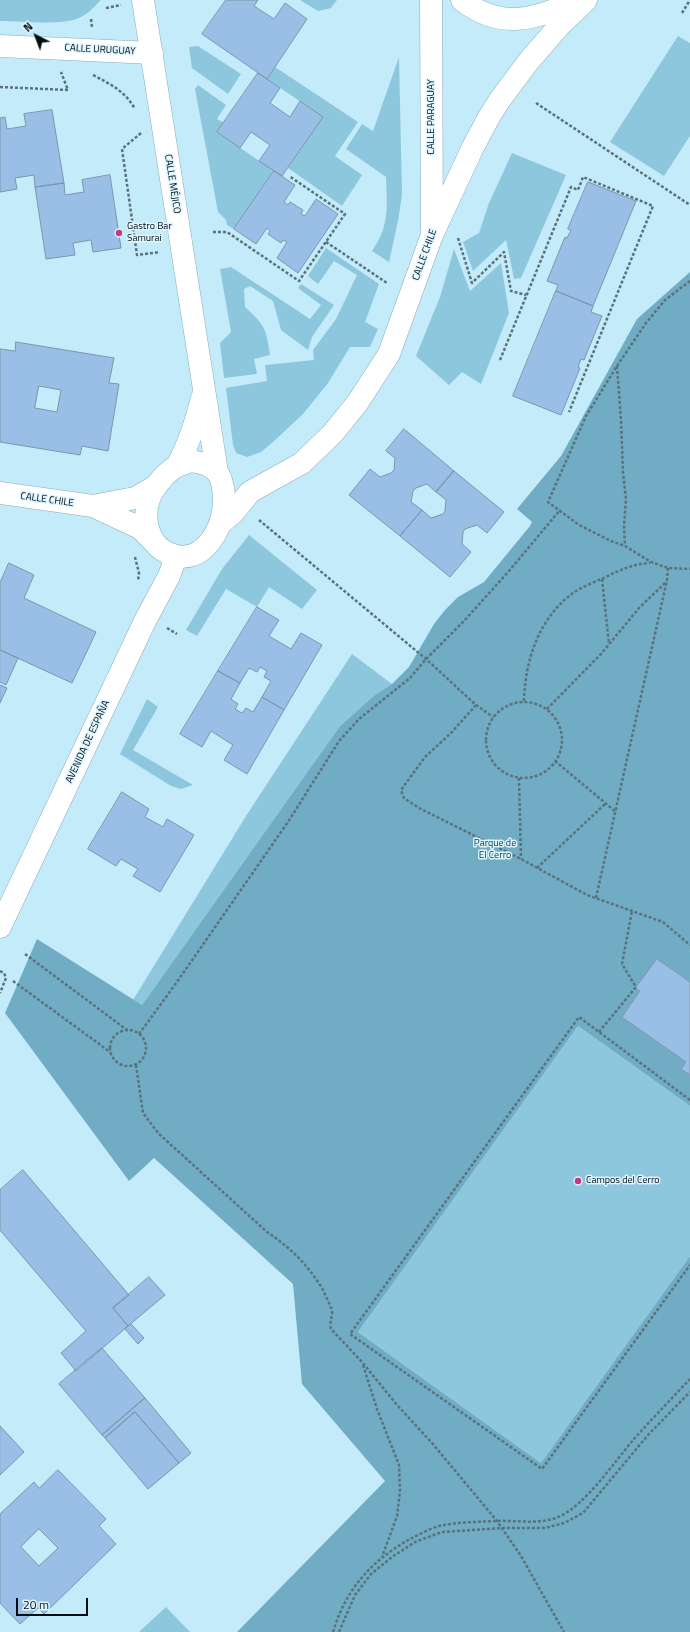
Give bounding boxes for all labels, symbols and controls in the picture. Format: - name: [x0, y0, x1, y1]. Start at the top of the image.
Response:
- north arrow: [16, 16, 56, 56]
- text: N: [20, 19, 36, 36]
- street label: CALLE URUGUAY: [64, 42, 136, 58]
- street label: CALLE PARAGUAY: [426, 79, 438, 155]
- street label: CALLE MÉJICO: [161, 153, 183, 215]
- place label: Gastro Bar Samurai: [127, 221, 172, 244]
- marker: Gastro Bar Samurai: [114, 228, 124, 238]
- street label: CALLE CHILE: [410, 228, 440, 282]
- street label: CALLE CHILE: [20, 490, 74, 510]
- street label: AVENIDA DE ESPAÑA: [64, 699, 112, 785]
- park label: Parque de El Cerro: [474, 838, 516, 862]
- place label: Campos del Cerro: [586, 1175, 660, 1187]
- marker: Campos del Cerro: [573, 1176, 583, 1186]
- scale bar: [18, 1590, 90, 1616]
- text: 20 m: [23, 1595, 49, 1614]

